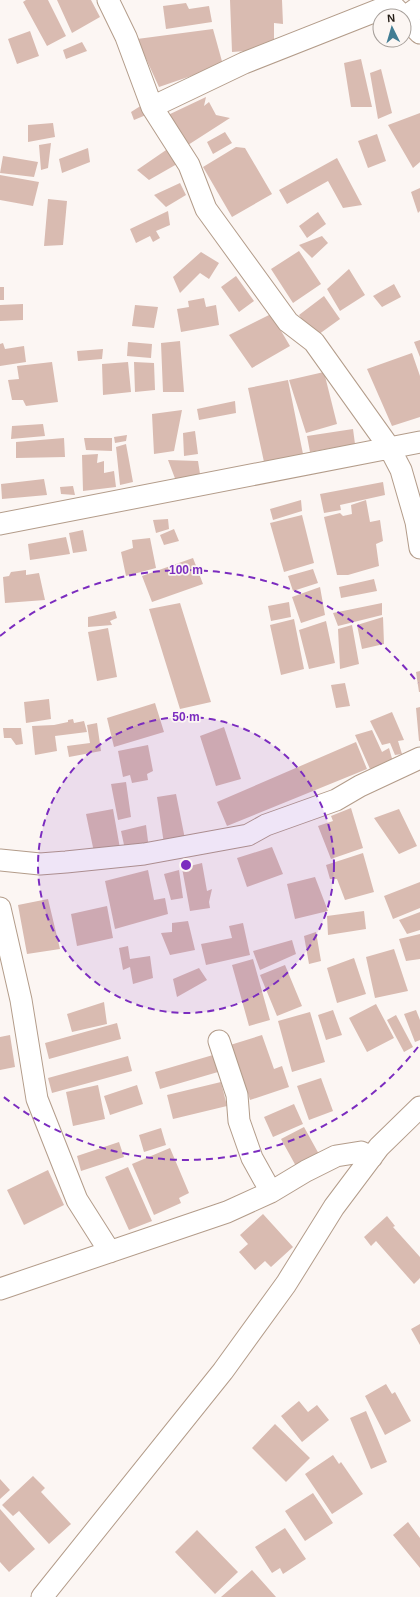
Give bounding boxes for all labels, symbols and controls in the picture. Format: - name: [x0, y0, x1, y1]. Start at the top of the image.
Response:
- north arrow: [372, 8, 412, 48]
- text: N: [387, 12, 396, 24]
- text: 100 m: [169, 563, 203, 577]
- text: 50 m: [172, 710, 200, 724]
- centre of rings: [179, 858, 193, 872]

